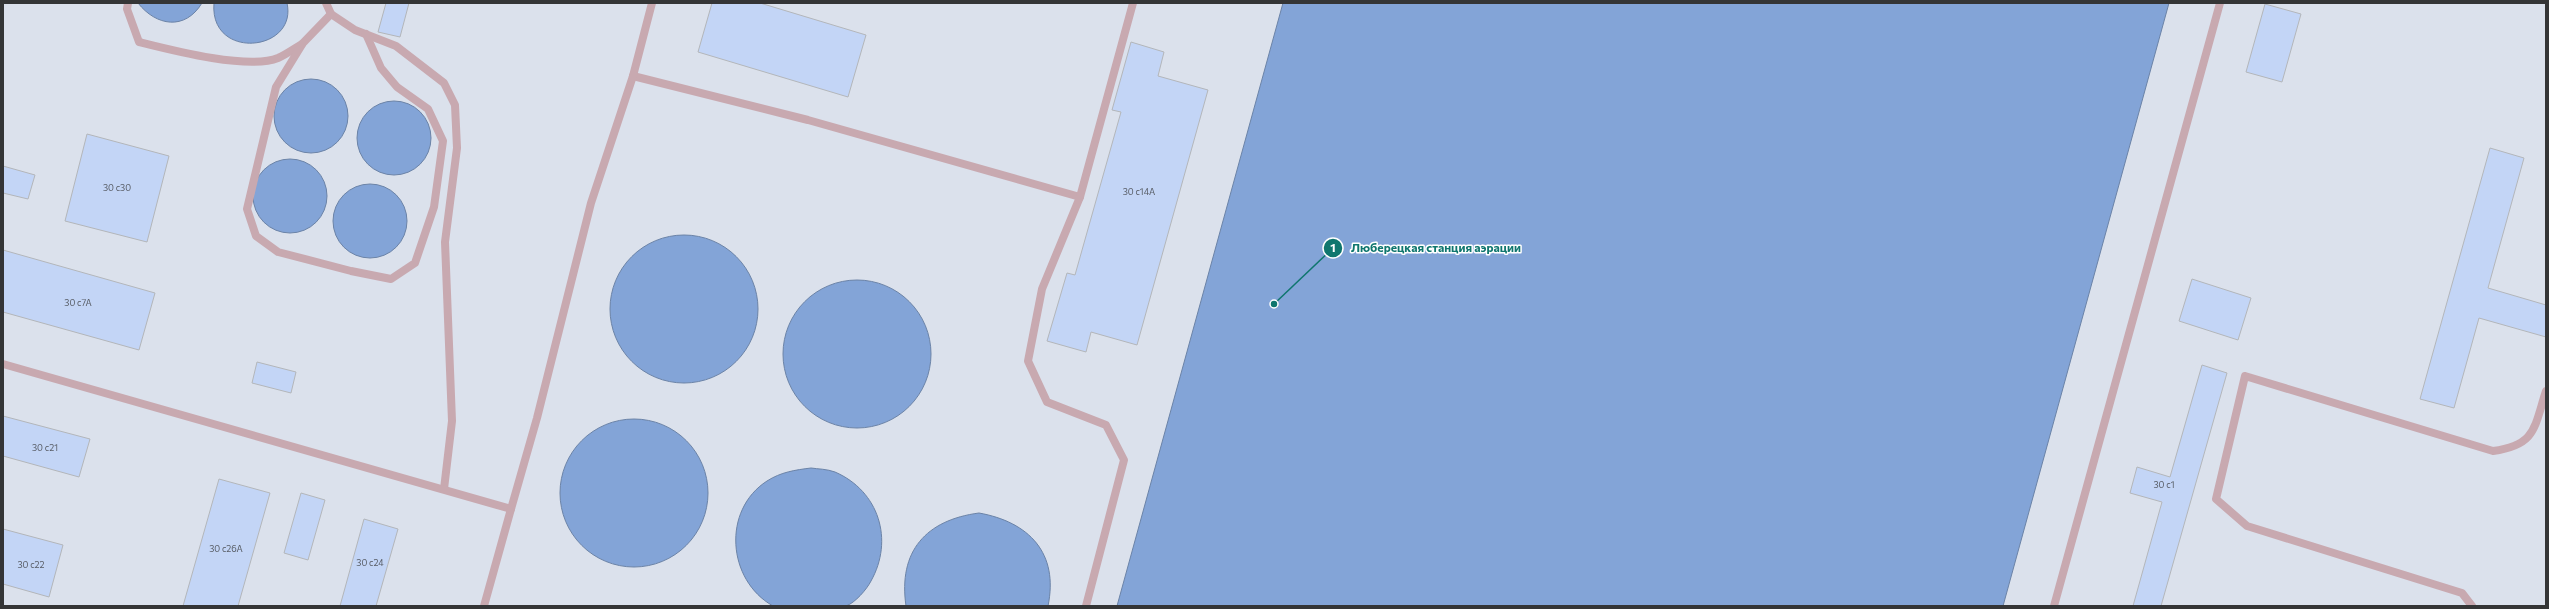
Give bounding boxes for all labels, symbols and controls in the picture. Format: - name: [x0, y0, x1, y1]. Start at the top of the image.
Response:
- house number: 30 с30: [103, 182, 131, 193]
- house number: 30 с14А: [1123, 186, 1155, 197]
- callout: Люберецкая станция аэрации: [1323, 236, 1529, 260]
- text: 1: [1330, 240, 1336, 254]
- text: Люберецкая станция аэрации: [1351, 240, 1521, 254]
- house number: 30 с7А: [64, 297, 92, 308]
- house number: 30 с21: [32, 442, 58, 453]
- house number: 30 с1: [2153, 479, 2175, 490]
- house number: 30 с26А: [209, 543, 243, 554]
- house number: 30 с24: [356, 557, 384, 568]
- house number: 30 с22: [17, 559, 45, 570]

